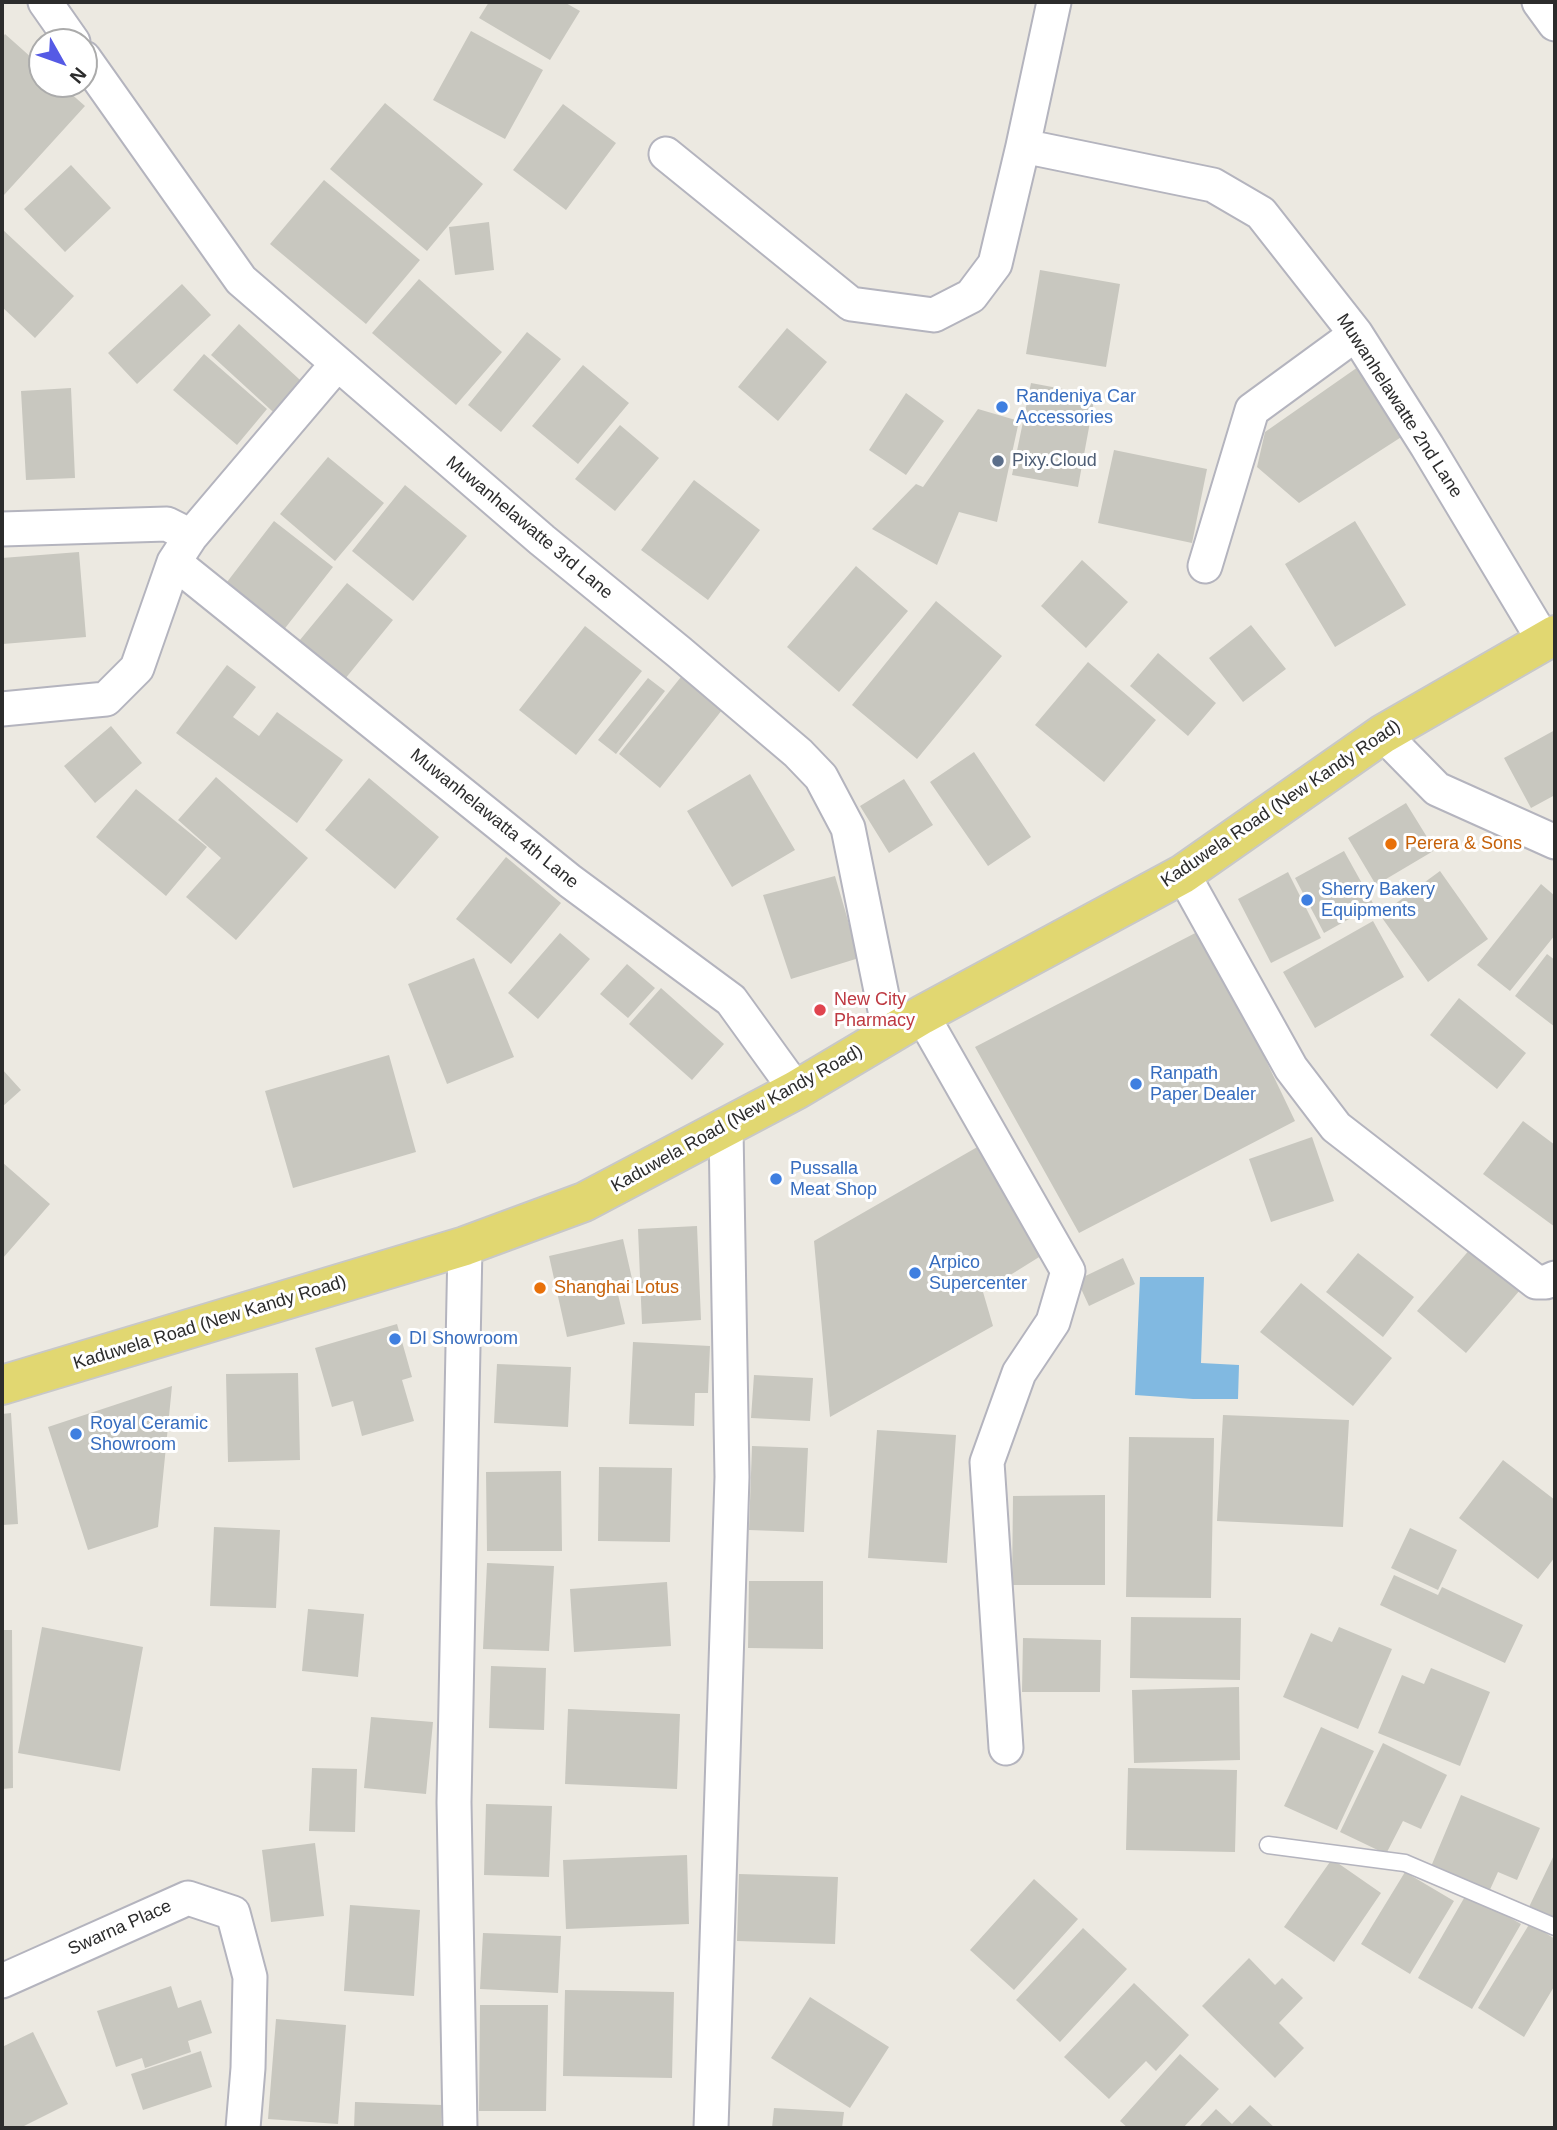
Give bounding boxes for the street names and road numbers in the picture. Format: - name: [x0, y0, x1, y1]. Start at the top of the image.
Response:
- street label: Muwanhelawatte 2nd Lane: [1331, 310, 1467, 502]
- street label: Muwanhelawatte 3rd Lane: [441, 452, 617, 604]
- street label: Kaduwela Road (New Kandy Road): [1157, 716, 1405, 892]
- street label: Muwanhelawatta 4th Lane: [406, 744, 582, 894]
- street label: Kaduwela Road (New Kandy Road): [607, 1041, 867, 1197]
- street label: Kaduwela Road (New Kandy Road): [71, 1271, 349, 1375]
- street label: Swarna Place: [65, 1896, 175, 1960]

